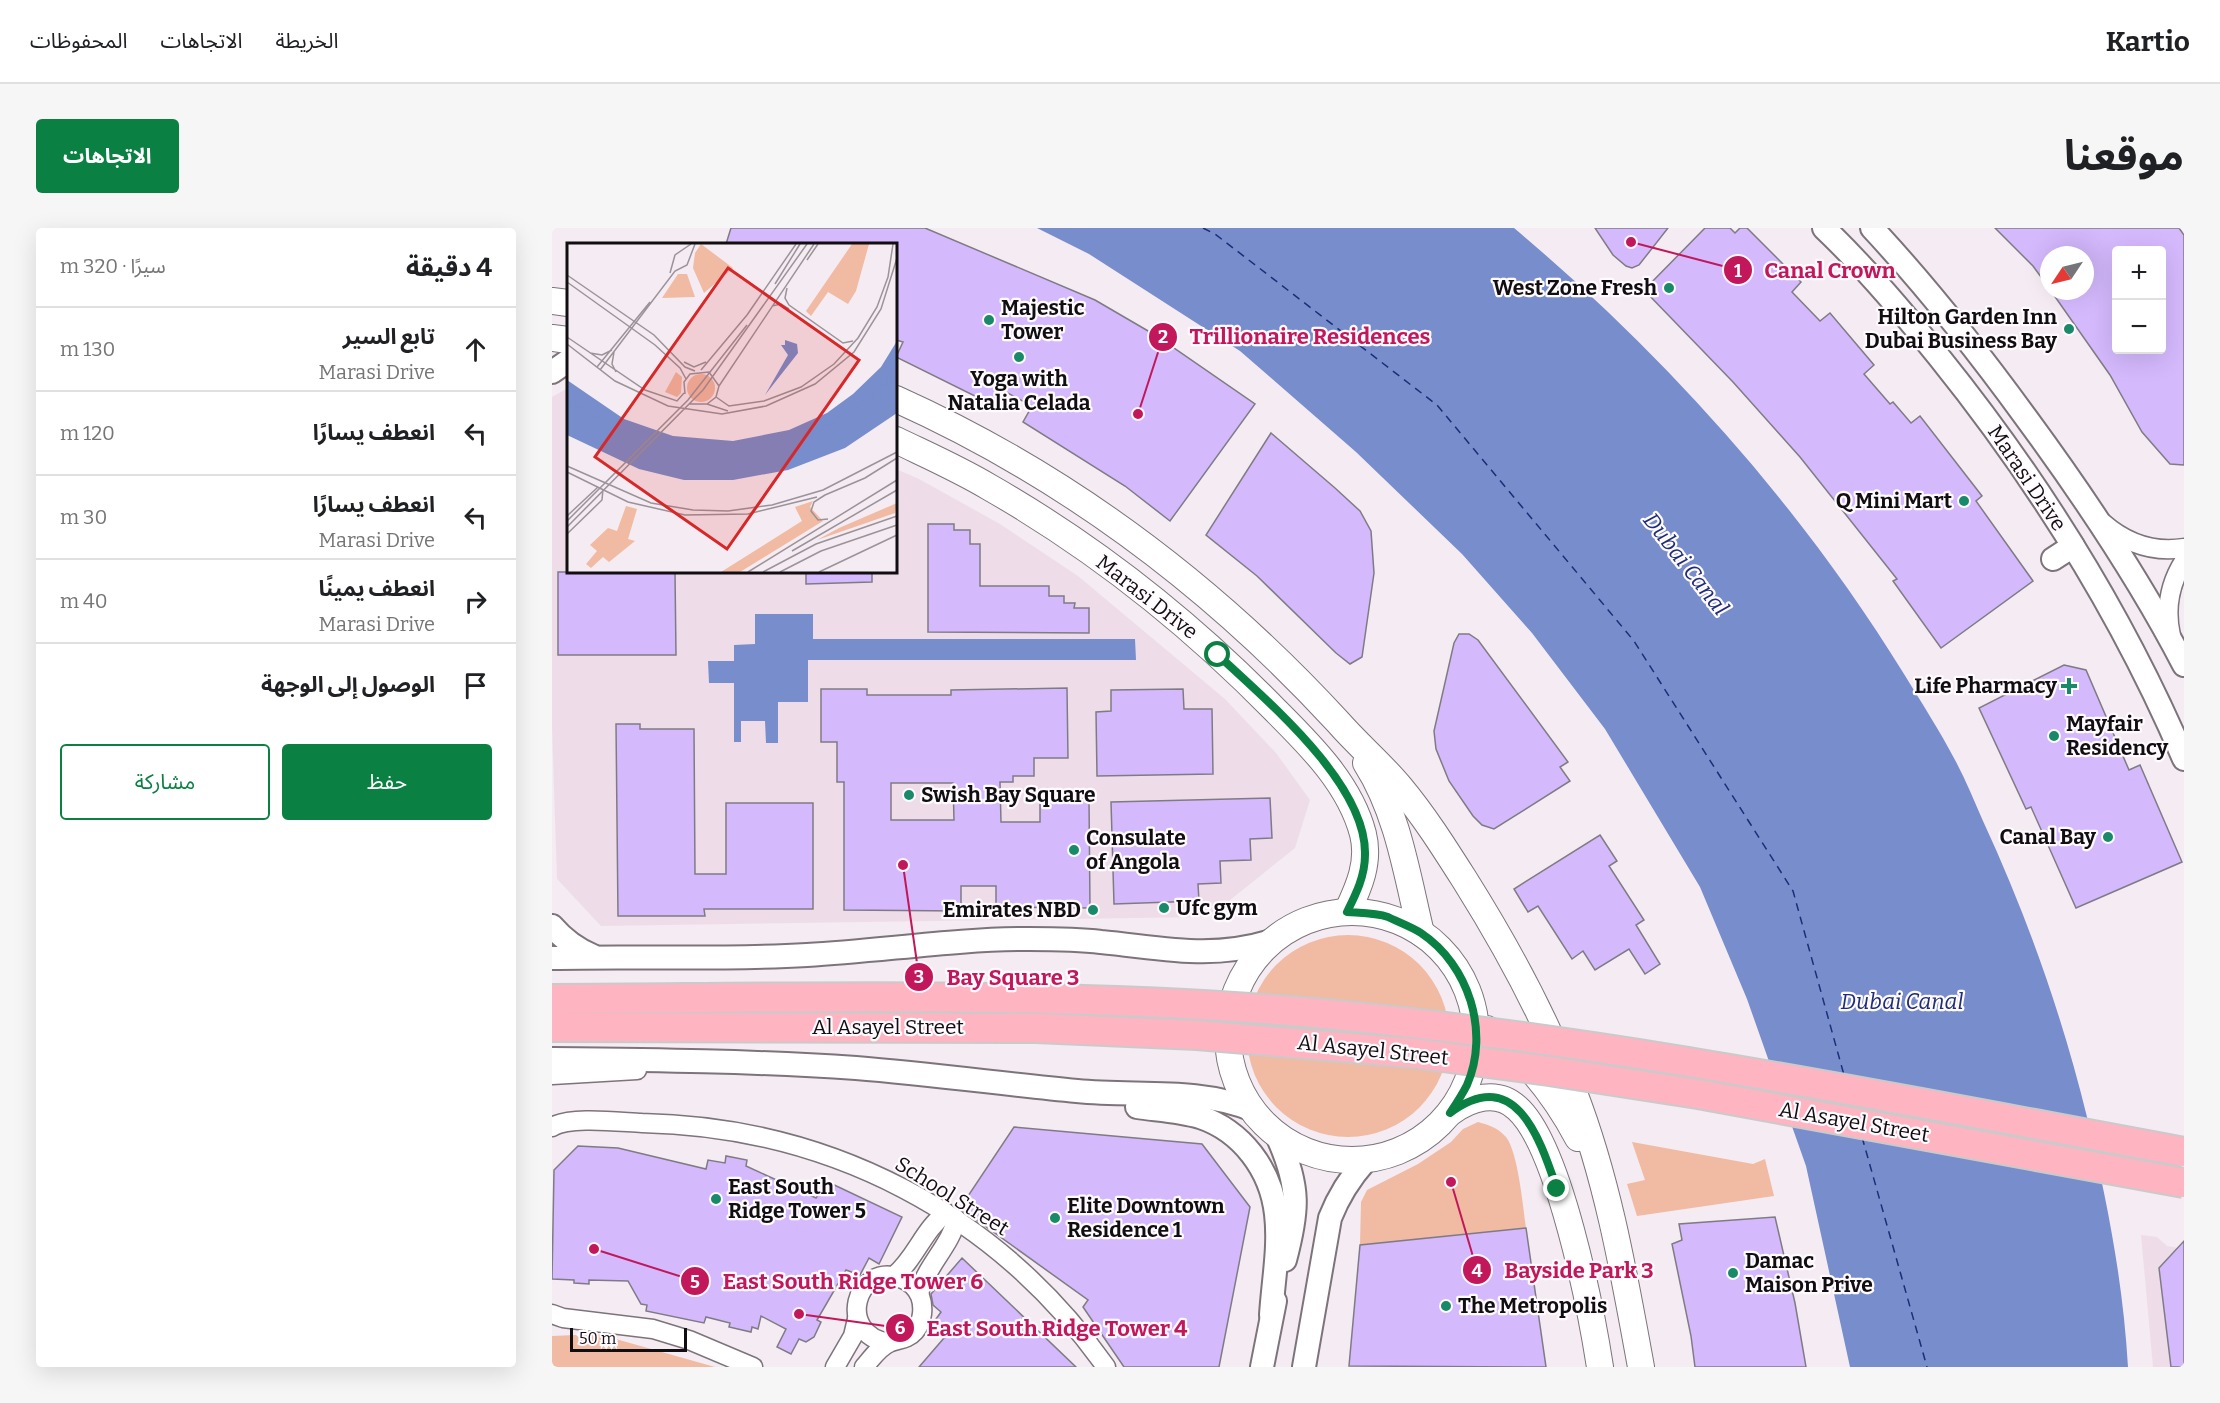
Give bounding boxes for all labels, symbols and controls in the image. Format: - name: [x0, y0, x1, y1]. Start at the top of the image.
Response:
- text: Kartio: [2106, 25, 2190, 58]
- text: المحفوظات: [30, 28, 127, 54]
- text: الاتجاهات: [160, 28, 242, 54]
- text: الخريطة: [275, 28, 338, 54]
- button: الاتجاهات: [36, 119, 179, 193]
- text: موقعنا: [2064, 131, 2184, 181]
- inset map: [567, 243, 897, 573]
- north arrow: [2040, 246, 2094, 300]
- map controls: [2112, 246, 2166, 354]
- button: +: [2112, 246, 2166, 300]
- callout: Canal Crown: [1723, 250, 1908, 290]
- text: 4 دقيقة: [406, 252, 492, 283]
- text: سيرًا · 320 m: [60, 254, 166, 278]
- text: Canal Crown: [1764, 257, 1896, 284]
- text: 1: [1734, 260, 1742, 282]
- place label: West Zone Fresh: [1493, 275, 1658, 301]
- marker: West Zone Fresh: [1662, 281, 1676, 295]
- place label: Majestic Tower: [1001, 295, 1085, 345]
- button: −: [2112, 300, 2166, 354]
- place label: Hilton Garden Inn Dubai Business Bay: [1865, 304, 2057, 354]
- marker: Majestic Tower: [982, 313, 996, 327]
- callout: Trillionaire Residences: [1148, 317, 1442, 357]
- marker: Hilton Garden Inn Dubai Business Bay: [2062, 322, 2076, 336]
- text: تابع السير: [343, 323, 435, 350]
- text: Trillionaire Residences: [1190, 323, 1431, 350]
- text: 2: [1158, 326, 1168, 348]
- icon: ahead: [459, 333, 492, 366]
- text: 130 m: [60, 337, 115, 361]
- marker: Yoga with Natalia Celada: [1012, 350, 1026, 364]
- text: Marasi Drive: [319, 360, 435, 384]
- place label: Yoga with Natalia Celada: [947, 366, 1091, 416]
- icon: left: [459, 417, 492, 450]
- text: انعطف يسارًا: [313, 419, 435, 446]
- street label: Marasi Drive: [1982, 420, 2072, 536]
- text: 120 m: [60, 421, 115, 445]
- place label: Q Mini Mart: [1836, 488, 1953, 514]
- text: انعطف يسارًا: [313, 491, 435, 518]
- marker: Q Mini Mart: [1957, 494, 1971, 508]
- icon: left: [459, 501, 492, 534]
- text: 30 m: [60, 505, 107, 529]
- water label: Dubai Canal: [1638, 507, 1734, 621]
- text: Marasi Drive: [319, 528, 435, 552]
- street label: Marasi Drive: [1091, 549, 1203, 645]
- text: انعطف يمينًا: [319, 575, 435, 602]
- icon: right: [459, 585, 492, 618]
- text: 40 m: [60, 589, 108, 613]
- text: Marasi Drive: [319, 612, 435, 636]
- route start: [1204, 641, 1230, 667]
- icon: arrive: [459, 669, 492, 702]
- text: الوصول إلى الوجهة: [261, 671, 435, 698]
- place label: Life Pharmacy: [1914, 673, 2057, 699]
- marker: Life Pharmacy: [2062, 679, 2076, 693]
- place label: Mayfair Residency: [2066, 711, 2169, 761]
- marker: Mayfair Residency: [2047, 729, 2061, 743]
- button: مشاركة: [60, 744, 270, 820]
- button: حفظ: [282, 744, 492, 820]
- place label: Swish Bay Square: [921, 782, 1096, 808]
- marker: Swish Bay Square: [902, 788, 916, 802]
- place label: Canal Bay: [2000, 824, 2096, 850]
- place label: Consulate of Angola: [1086, 825, 1186, 875]
- marker: Canal Bay: [2101, 830, 2115, 844]
- marker: Consulate of Angola: [1067, 843, 1081, 857]
- place label: Ufc gym: [1176, 895, 1257, 921]
- place label: Emirates NBD: [943, 897, 1081, 923]
- marker: Ufc gym: [1157, 901, 1171, 915]
- marker: Emirates NBD: [1086, 903, 1100, 917]
- callout: Bay Square 3: [904, 957, 1091, 997]
- text: Bay Square 3: [947, 964, 1079, 991]
- text: 3: [914, 966, 924, 988]
- water label: Dubai Canal: [1841, 988, 1963, 1015]
- street label: Al Asayel Street: [812, 1014, 964, 1040]
- street label: Al Asayel Street: [1296, 1029, 1450, 1071]
- street label: Al Asayel Street: [1777, 1096, 1931, 1148]
- street label: School Street: [890, 1151, 1014, 1242]
- place label: East South Ridge Tower 5: [728, 1174, 866, 1224]
- route end: [1543, 1175, 1569, 1201]
- marker: East South Ridge Tower 5: [709, 1192, 723, 1206]
- place label: Elite Downtown Residence 1: [1067, 1193, 1225, 1243]
- marker: Elite Downtown Residence 1: [1048, 1211, 1062, 1225]
- place label: Damac Maison Prive: [1745, 1248, 1873, 1298]
- callout: Bayside Park 3: [1462, 1250, 1666, 1290]
- text: Bayside Park 3: [1504, 1257, 1654, 1284]
- text: 4: [1472, 1260, 1483, 1282]
- callout: East South Ridge Tower 6: [680, 1261, 995, 1301]
- marker: Damac Maison Prive: [1726, 1266, 1740, 1280]
- text: East South Ridge Tower 6: [723, 1268, 983, 1295]
- text: 5: [690, 1271, 700, 1293]
- place label: The Metropolis: [1458, 1293, 1607, 1319]
- marker: The Metropolis: [1439, 1299, 1453, 1313]
- callout: East South Ridge Tower 4: [885, 1308, 1200, 1348]
- text: East South Ridge Tower 4: [927, 1315, 1188, 1342]
- text: 6: [895, 1317, 906, 1339]
- scale bar: [570, 1325, 687, 1352]
- text: 50 m: [579, 1329, 616, 1348]

